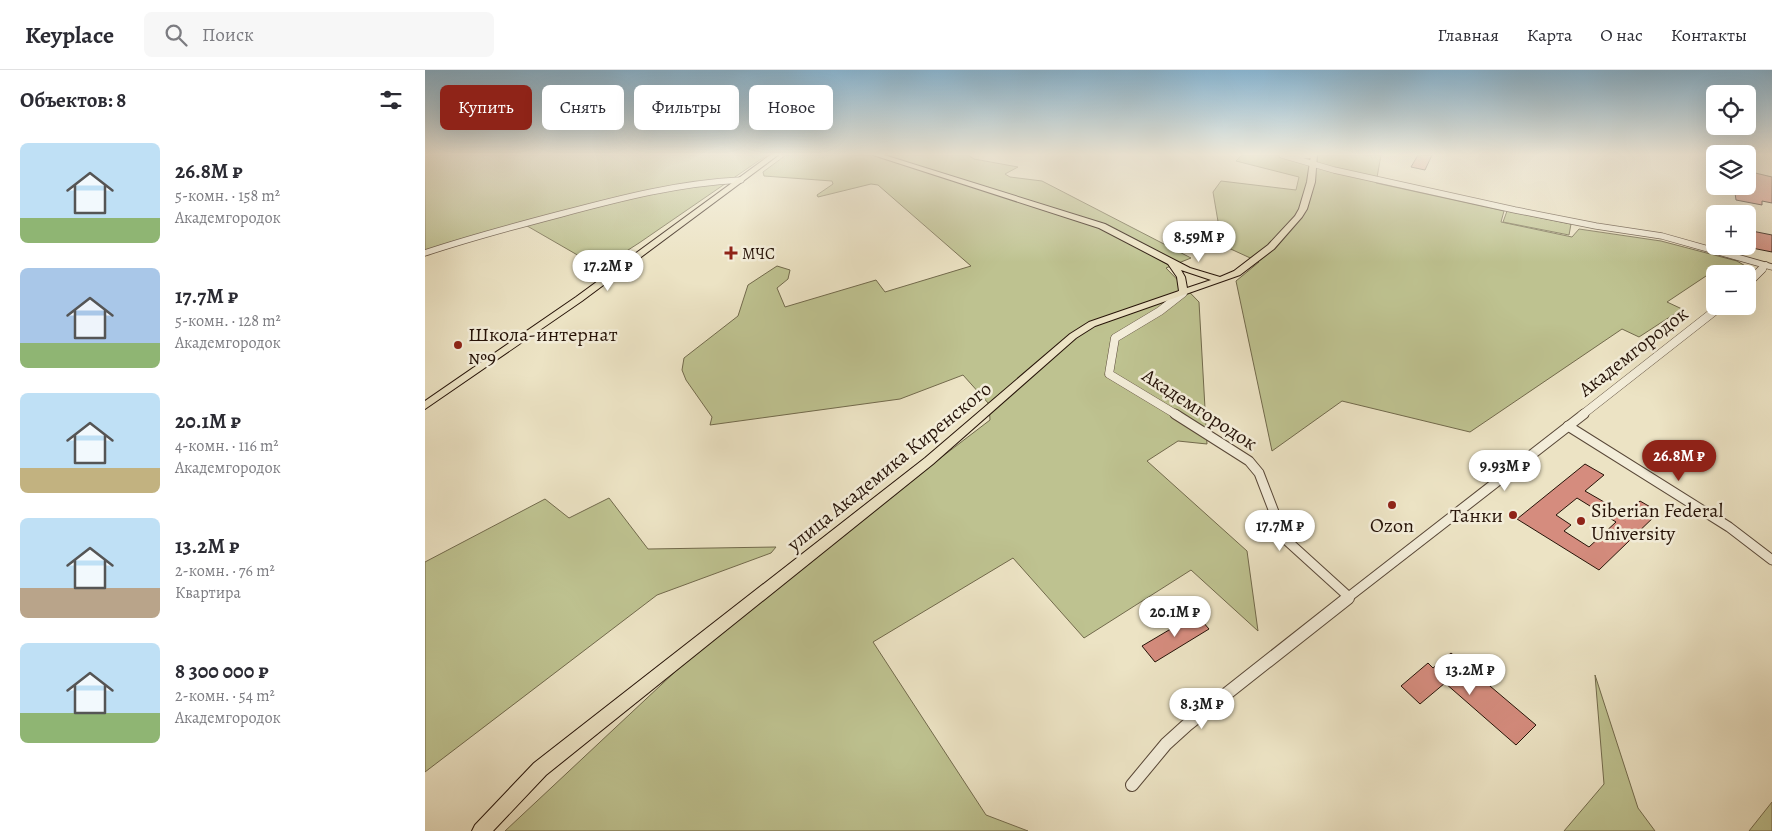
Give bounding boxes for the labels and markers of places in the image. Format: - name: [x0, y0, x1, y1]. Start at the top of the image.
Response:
- pin: 8.59M ₽: [1153, 220, 1245, 263]
- place label: МЧС: [742, 243, 775, 265]
- marker: МЧС: [724, 246, 738, 260]
- pin: 17.2M ₽: [562, 250, 654, 292]
- place label: Школа-интернат №9: [468, 321, 618, 371]
- marker: Школа-интернат №9: [452, 339, 464, 351]
- pin: 26.8M ₽: [1633, 440, 1725, 482]
- pin: 9.93M ₽: [1459, 450, 1551, 492]
- place label: Siberian Federal University: [1591, 497, 1723, 547]
- marker: Ozon: [1386, 499, 1398, 511]
- place label: Танки: [1450, 502, 1503, 529]
- marker: Танки: [1507, 509, 1519, 521]
- pin: 17.7M ₽: [1234, 510, 1326, 552]
- place label: Ozon: [1370, 512, 1414, 539]
- marker: Siberian Federal University: [1575, 515, 1587, 527]
- pin: 20.1M ₽: [1129, 596, 1221, 638]
- pin: 13.2M ₽: [1424, 654, 1516, 696]
- pin: 8.3M ₽: [1161, 688, 1243, 730]

